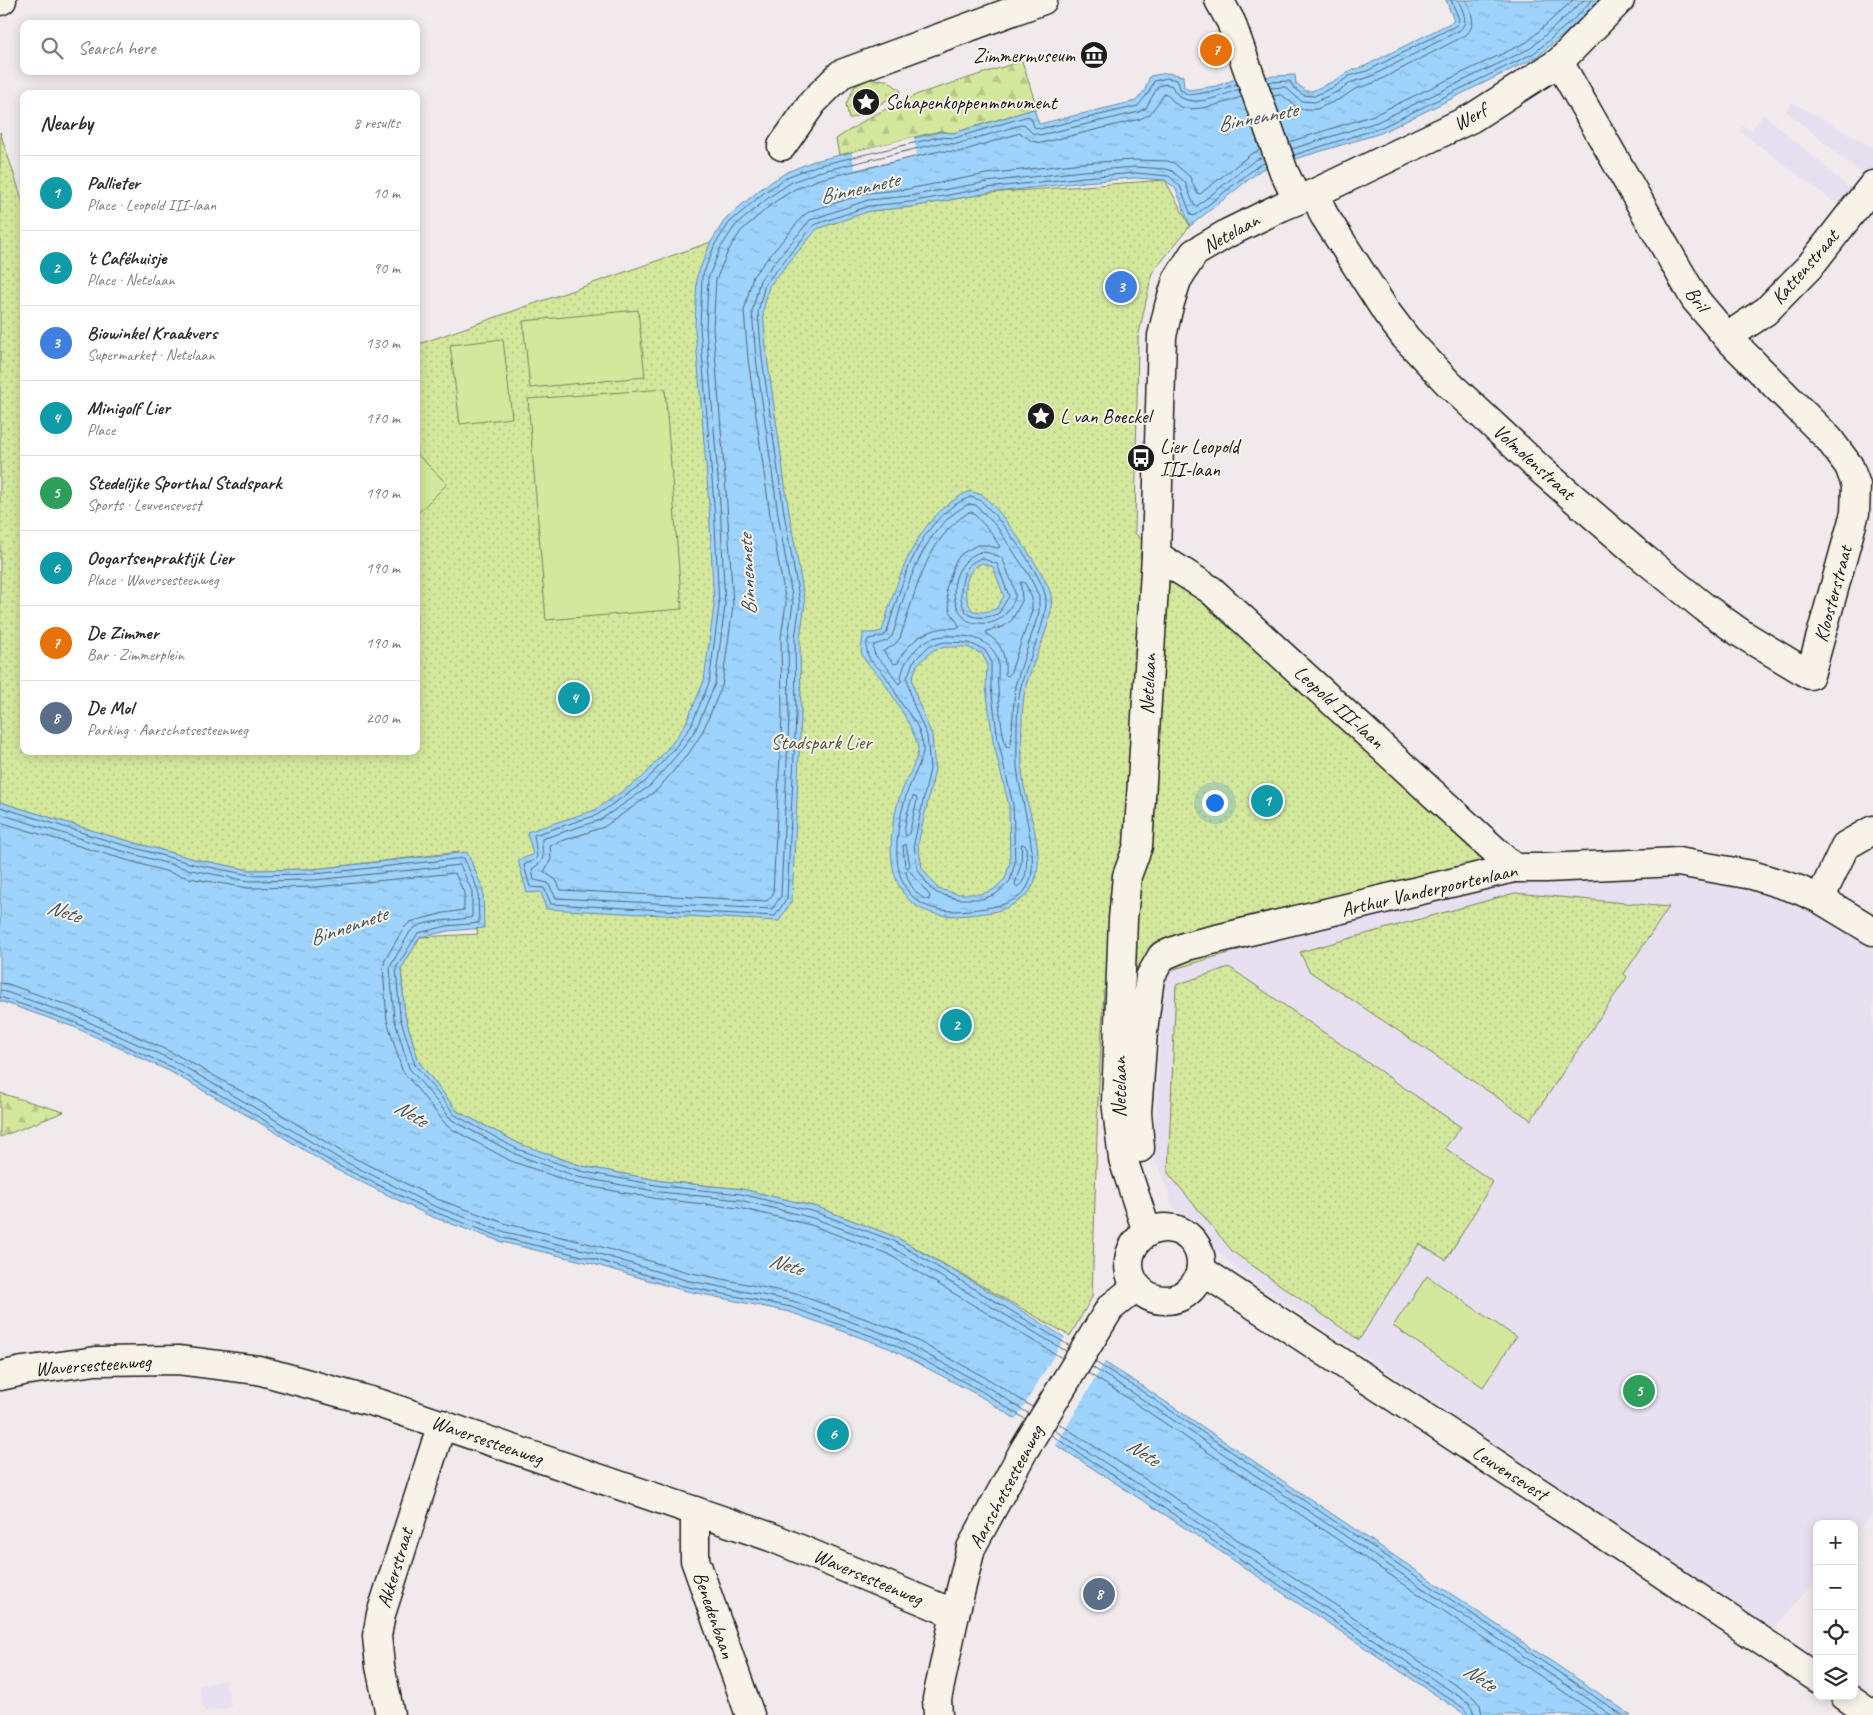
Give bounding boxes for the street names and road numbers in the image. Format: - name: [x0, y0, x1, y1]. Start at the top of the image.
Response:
- street label: Werf: [1449, 96, 1495, 136]
- street label: Netelaan: [1198, 207, 1265, 259]
- street label: Kattenstraat: [1766, 223, 1846, 309]
- street label: Bril: [1680, 282, 1717, 319]
- street label: Volmolenstraat: [1488, 419, 1582, 507]
- street label: Kloosterstraat: [1808, 541, 1858, 645]
- street label: Netelaan: [1134, 652, 1162, 715]
- street label: Leopold III-laan: [1289, 660, 1390, 755]
- street label: Arthur Vanderpoortenlaan: [1339, 857, 1520, 922]
- street label: Netelaan: [1107, 1055, 1132, 1118]
- street label: Waversesteenweg: [34, 1348, 154, 1382]
- street label: Waversesteenweg: [428, 1409, 548, 1471]
- street label: Aarschotsesteenweg: [963, 1419, 1050, 1553]
- street label: Leuvensevest: [1468, 1440, 1555, 1508]
- street label: Akkerstraat: [371, 1523, 420, 1611]
- street label: Waversesteenweg: [810, 1543, 928, 1612]
- street label: Benedenbaan: [688, 1568, 741, 1663]

